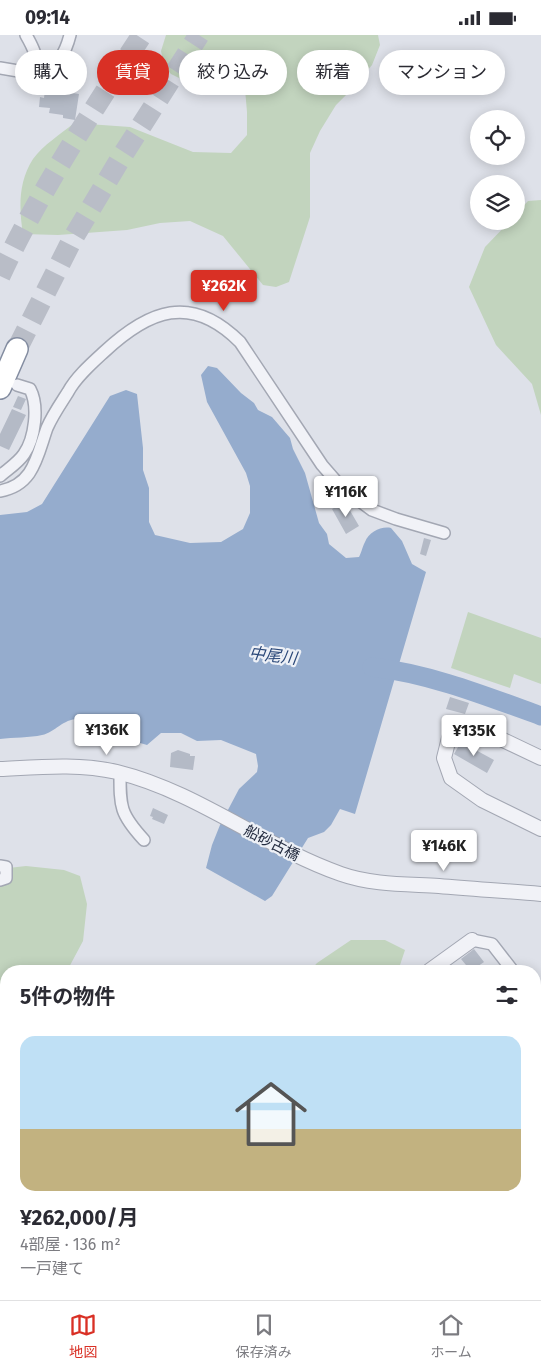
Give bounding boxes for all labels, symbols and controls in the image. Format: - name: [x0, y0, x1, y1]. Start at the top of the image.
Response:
- text: 09:14: [25, 6, 70, 29]
- chip: 購入: [15, 50, 87, 95]
- chip: 賃貸: [97, 50, 169, 95]
- chip: 絞り込み: [179, 50, 287, 95]
- chip: 新着: [297, 50, 369, 95]
- chip: マンション: [379, 50, 505, 95]
- map controls: [470, 110, 525, 230]
- button: locate: [470, 110, 525, 165]
- button: layers: [470, 175, 525, 230]
- pin: ¥262K: [189, 269, 259, 312]
- text: ¥262K: [202, 276, 246, 295]
- pin: ¥116K: [311, 475, 381, 518]
- text: ¥116K: [325, 482, 367, 501]
- water label: 中尾川: [248, 643, 300, 668]
- pin: ¥136K: [72, 713, 142, 756]
- pin: ¥135K: [439, 715, 509, 757]
- text: ¥136K: [85, 720, 129, 739]
- text: ¥135K: [452, 721, 496, 740]
- street label: 船砂古橋: [241, 821, 303, 865]
- pin: ¥146K: [409, 829, 479, 872]
- text: ¥146K: [422, 836, 466, 855]
- icon: filters: [493, 981, 521, 1009]
- text: 5件の物件: [20, 984, 115, 1010]
- icon: home: [226, 1069, 316, 1159]
- text: ¥262,000/月: [20, 1205, 138, 1231]
- text: 4部屋 · 136 m²: [20, 1235, 121, 1254]
- text: 一戸建て: [20, 1259, 84, 1278]
- tab: 地図: [69, 1311, 97, 1361]
- tab: 保存済み: [236, 1311, 292, 1361]
- tab: ホーム: [430, 1311, 472, 1361]

